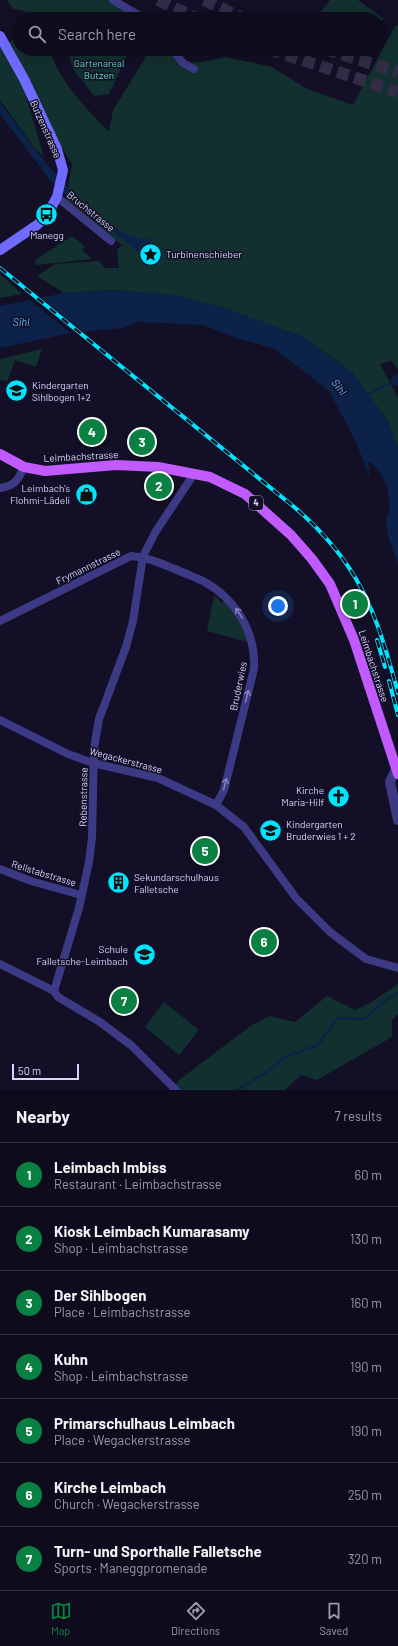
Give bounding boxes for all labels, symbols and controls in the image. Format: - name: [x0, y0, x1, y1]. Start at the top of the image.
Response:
- search box: [12, 12, 386, 56]
- icon: search: [26, 23, 48, 45]
- text: Search here: [58, 25, 136, 43]
- park label: Gartenareal Butzen: [74, 57, 124, 81]
- street label: Butzenstrasse: [28, 98, 64, 160]
- street label: Bruchstrasse: [65, 188, 117, 234]
- bus stop icon: Manegg: [34, 202, 60, 228]
- place label: Manegg: [30, 229, 64, 241]
- place icon: Turbinenschieber: [137, 241, 163, 267]
- place label: Turbinenschieber: [166, 248, 242, 260]
- water label: Sihl: [12, 315, 30, 328]
- water label: Sihl: [329, 376, 350, 398]
- school or university icon: Kindergarten Sihlbogen 1+2: [3, 378, 29, 404]
- place label: Kindergarten Sihlbogen 1+2: [32, 379, 91, 403]
- pin: 4: [79, 417, 105, 447]
- pin: 3: [129, 427, 155, 457]
- street label: Leimbachstrasse: [43, 448, 119, 464]
- pin: 2: [146, 471, 172, 501]
- shop icon: Leimbach's Flohmi-Lädeli: [73, 481, 99, 507]
- place label: Leimbach's Flohmi-Lädeli: [10, 482, 70, 506]
- road number: 4: [249, 496, 263, 510]
- street label: Frymannstrasse: [54, 545, 122, 587]
- pin: 1: [342, 589, 368, 619]
- your location: [268, 596, 288, 616]
- one-way arrow: [235, 608, 243, 619]
- street label: Leimbachstrasse: [357, 629, 391, 703]
- street label: Bruderwies: [227, 660, 249, 712]
- one-way arrow: [244, 690, 251, 703]
- street label: Wegackerstrasse: [88, 744, 164, 776]
- street label: Rebenstrasse: [76, 767, 90, 827]
- one-way arrow: [222, 777, 230, 790]
- church icon: Kirche Maria-Hilf: [326, 783, 352, 809]
- place label: Kirche Maria-Hilf: [282, 784, 324, 808]
- school or university icon: Kindergarten Bruderwies 1 + 2: [258, 817, 284, 843]
- place label: Kindergarten Bruderwies 1 + 2: [286, 818, 356, 842]
- pin: 5: [192, 836, 218, 866]
- street label: Rellstabstrasse: [10, 857, 78, 889]
- building icon: Sekundarschulhaus Falletsche: [105, 870, 131, 896]
- place label: Sekundarschulhaus Falletsche: [134, 871, 219, 895]
- pin: 6: [251, 927, 277, 957]
- school or university icon: Schule Falletsche-Leimbach: [131, 942, 157, 968]
- place label: Schule Falletsche-Leimbach: [36, 943, 128, 967]
- pin: 7: [111, 986, 137, 1016]
- scale bar: [12, 1062, 79, 1081]
- text: 50 m: [18, 1064, 41, 1077]
- text: Nearby: [16, 1106, 70, 1126]
- text: 7 results: [335, 1108, 382, 1124]
- text: Leimbach Imbiss: [54, 1158, 167, 1176]
- text: 1: [27, 1167, 31, 1183]
- text: 60 m: [355, 1167, 382, 1183]
- text: Restaurant · Leimbachstrasse: [54, 1176, 222, 1192]
- text: Kiosk Leimbach Kumarasamy: [54, 1222, 250, 1240]
- text: 2: [25, 1231, 33, 1247]
- text: 130 m: [350, 1231, 382, 1247]
- text: Shop · Leimbachstrasse: [54, 1240, 188, 1256]
- text: Der Sihlbogen: [54, 1286, 146, 1304]
- text: 3: [25, 1295, 33, 1311]
- text: 160 m: [350, 1295, 382, 1311]
- text: Place · Leimbachstrasse: [54, 1304, 190, 1320]
- text: Kuhn: [54, 1350, 88, 1368]
- text: 4: [25, 1359, 33, 1375]
- text: 190 m: [350, 1359, 382, 1375]
- text: Shop · Leimbachstrasse: [54, 1368, 188, 1384]
- text: Primarschulhaus Leimbach: [54, 1414, 235, 1432]
- text: 5: [25, 1423, 33, 1439]
- text: 190 m: [350, 1423, 382, 1439]
- text: Place · Wegackerstrasse: [54, 1432, 190, 1448]
- text: Kirche Leimbach: [54, 1478, 166, 1496]
- text: 6: [26, 1487, 32, 1503]
- text: 250 m: [348, 1487, 382, 1503]
- text: Church · Wegackerstrasse: [54, 1496, 200, 1512]
- text: Turn- und Sporthalle Falletsche: [54, 1542, 262, 1560]
- text: 7: [26, 1551, 32, 1567]
- text: 320 m: [348, 1551, 382, 1567]
- text: Sports · Maneggpromenade: [54, 1560, 207, 1576]
- tab: Map: [50, 1600, 72, 1637]
- tab: Directions: [171, 1600, 220, 1637]
- tab: Saved: [319, 1600, 348, 1637]

